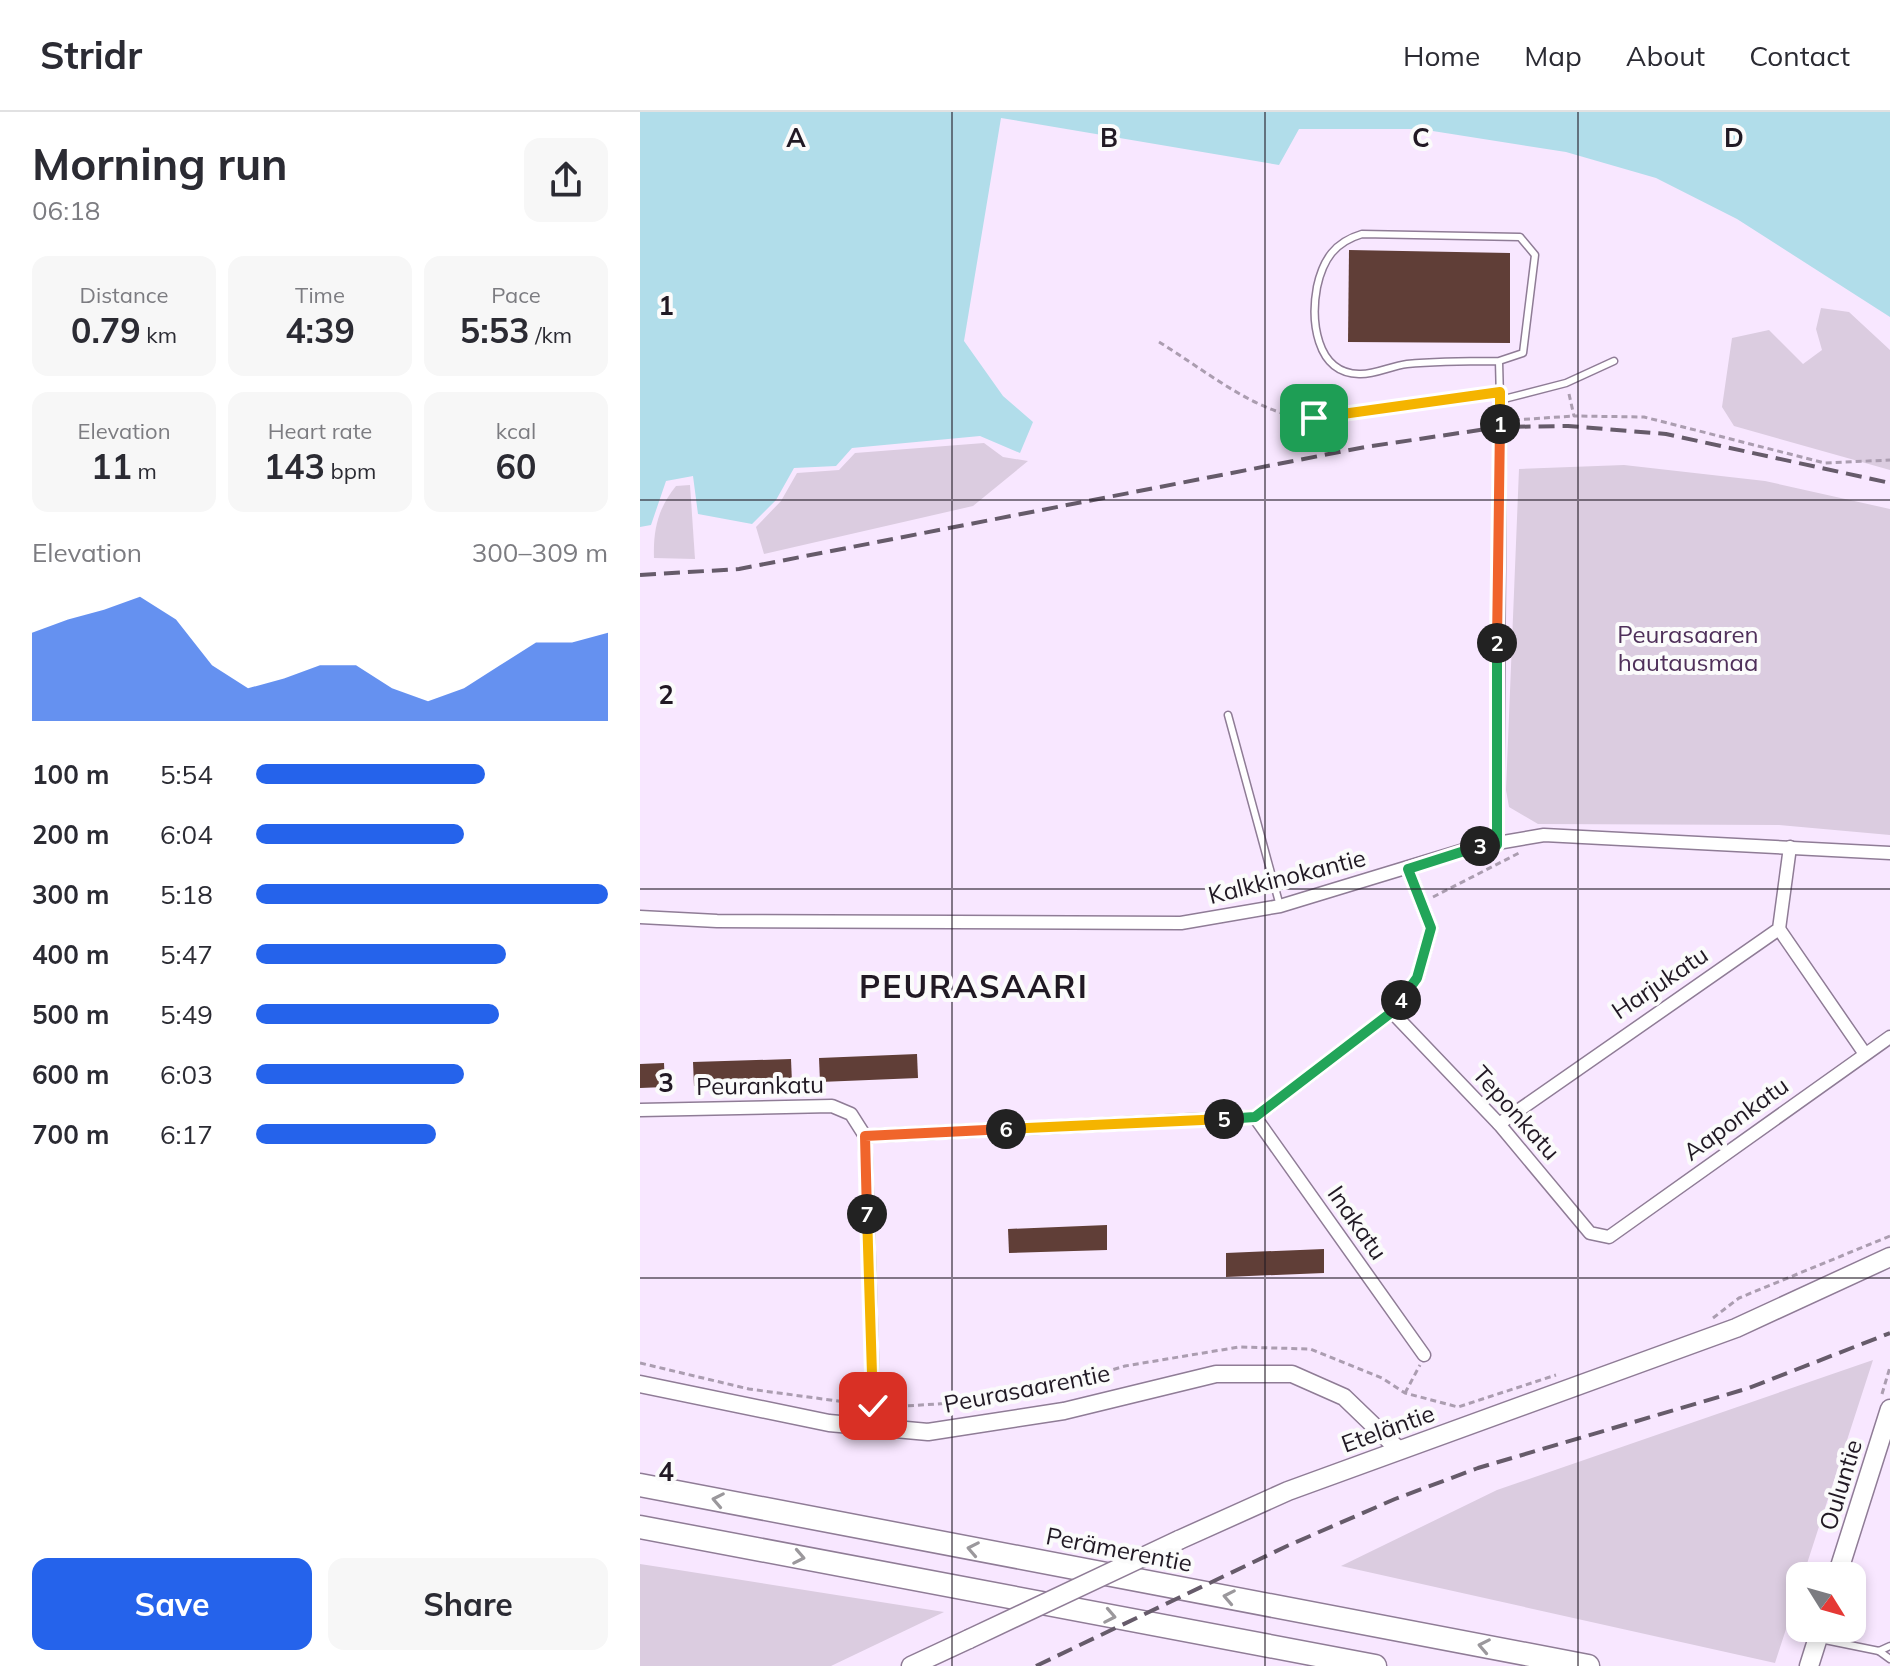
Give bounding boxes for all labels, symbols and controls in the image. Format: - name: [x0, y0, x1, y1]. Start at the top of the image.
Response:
- text: Stridr: [40, 31, 142, 79]
- text: Home: [1403, 38, 1480, 73]
- text: Map: [1524, 38, 1582, 73]
- text: About: [1626, 38, 1705, 73]
- text: Contact: [1749, 38, 1850, 73]
- text: A: [786, 121, 806, 154]
- text: B: [1100, 121, 1118, 154]
- text: C: [1412, 121, 1430, 154]
- text: D: [1724, 121, 1744, 154]
- text: Morning run: [32, 136, 288, 191]
- button: share: [524, 138, 608, 222]
- text: 06:18: [32, 194, 100, 227]
- text: Distance: [80, 281, 168, 309]
- text: Time: [295, 281, 345, 309]
- text: Pace: [491, 281, 541, 309]
- text: 1: [658, 289, 674, 322]
- text: 0.79: [71, 309, 141, 352]
- text: 4:39: [285, 309, 355, 352]
- text: 5:53: [460, 309, 530, 352]
- text: km: [141, 321, 177, 349]
- text: /km: [530, 321, 572, 349]
- pin: [1280, 384, 1348, 452]
- icon: arrive: [1292, 396, 1336, 440]
- pin: 1: [1480, 404, 1520, 444]
- text: 1: [1493, 410, 1507, 438]
- text: Elevation: [77, 417, 171, 445]
- text: Heart rate: [268, 417, 372, 445]
- text: kcal: [496, 417, 536, 445]
- text: 11: [91, 445, 132, 488]
- text: 143: [264, 445, 325, 488]
- text: 60: [496, 445, 536, 488]
- text: m: [132, 457, 157, 485]
- text: bpm: [325, 457, 376, 485]
- text: Elevation: [32, 536, 142, 569]
- text: 300–309 m: [472, 536, 608, 569]
- park label: Peurasaaren hautausmaa: [1617, 619, 1759, 677]
- pin: 2: [1477, 623, 1517, 663]
- text: 2: [1490, 629, 1504, 657]
- text: 2: [658, 678, 674, 711]
- text: 100 m: [32, 758, 109, 791]
- text: 5:54: [160, 758, 213, 791]
- text: 200 m: [32, 818, 109, 851]
- text: 6:04: [160, 818, 213, 851]
- pin: 3: [1460, 826, 1500, 866]
- text: 3: [1473, 832, 1487, 860]
- street label: Kalkkinokantie: [1205, 842, 1369, 910]
- text: 300 m: [32, 878, 109, 911]
- text: 5:18: [160, 878, 213, 911]
- text: 400 m: [32, 938, 109, 971]
- text: 5:47: [160, 938, 213, 971]
- street label: Harjukatu: [1605, 939, 1713, 1025]
- district label: PEURASAARI: [859, 966, 1089, 1006]
- pin: 4: [1381, 980, 1421, 1020]
- text: 4: [1394, 986, 1408, 1014]
- text: 500 m: [32, 998, 109, 1031]
- text: 5:49: [160, 998, 213, 1031]
- text: 600 m: [32, 1058, 109, 1091]
- text: 6:03: [160, 1058, 213, 1091]
- street label: Teponkatu: [1467, 1059, 1567, 1166]
- text: 3: [658, 1066, 674, 1099]
- street label: Peurankatu: [696, 1069, 824, 1101]
- street label: Aaponkatu: [1677, 1070, 1794, 1167]
- pin: 5: [1204, 1099, 1244, 1139]
- text: 5: [1217, 1105, 1231, 1133]
- pin: 6: [986, 1109, 1026, 1149]
- text: 6: [999, 1115, 1013, 1143]
- text: 700 m: [32, 1118, 109, 1151]
- text: 6:17: [160, 1118, 213, 1151]
- street label: Inakatu: [1322, 1180, 1394, 1265]
- pin: 7: [847, 1194, 887, 1234]
- text: 7: [860, 1200, 874, 1228]
- street label: Peurasaarentie: [941, 1357, 1112, 1419]
- pin: [839, 1372, 907, 1440]
- icon: check: [851, 1384, 895, 1428]
- street label: Eteläntie: [1337, 1397, 1438, 1459]
- street label: Ouluntie: [1812, 1436, 1868, 1534]
- text: 4: [658, 1455, 674, 1488]
- one-way arrow: [712, 1492, 725, 1509]
- street label: Perämerentie: [1044, 1520, 1195, 1578]
- one-way arrow: [967, 1541, 980, 1558]
- one-way arrow: [792, 1548, 806, 1565]
- button: Save: [32, 1558, 312, 1650]
- button: Share: [328, 1558, 608, 1650]
- north arrow: [1786, 1562, 1866, 1642]
- map controls: [1786, 1562, 1866, 1642]
- one-way arrow: [1222, 1590, 1236, 1607]
- one-way arrow: [1102, 1607, 1116, 1624]
- one-way arrow: [1478, 1639, 1491, 1656]

